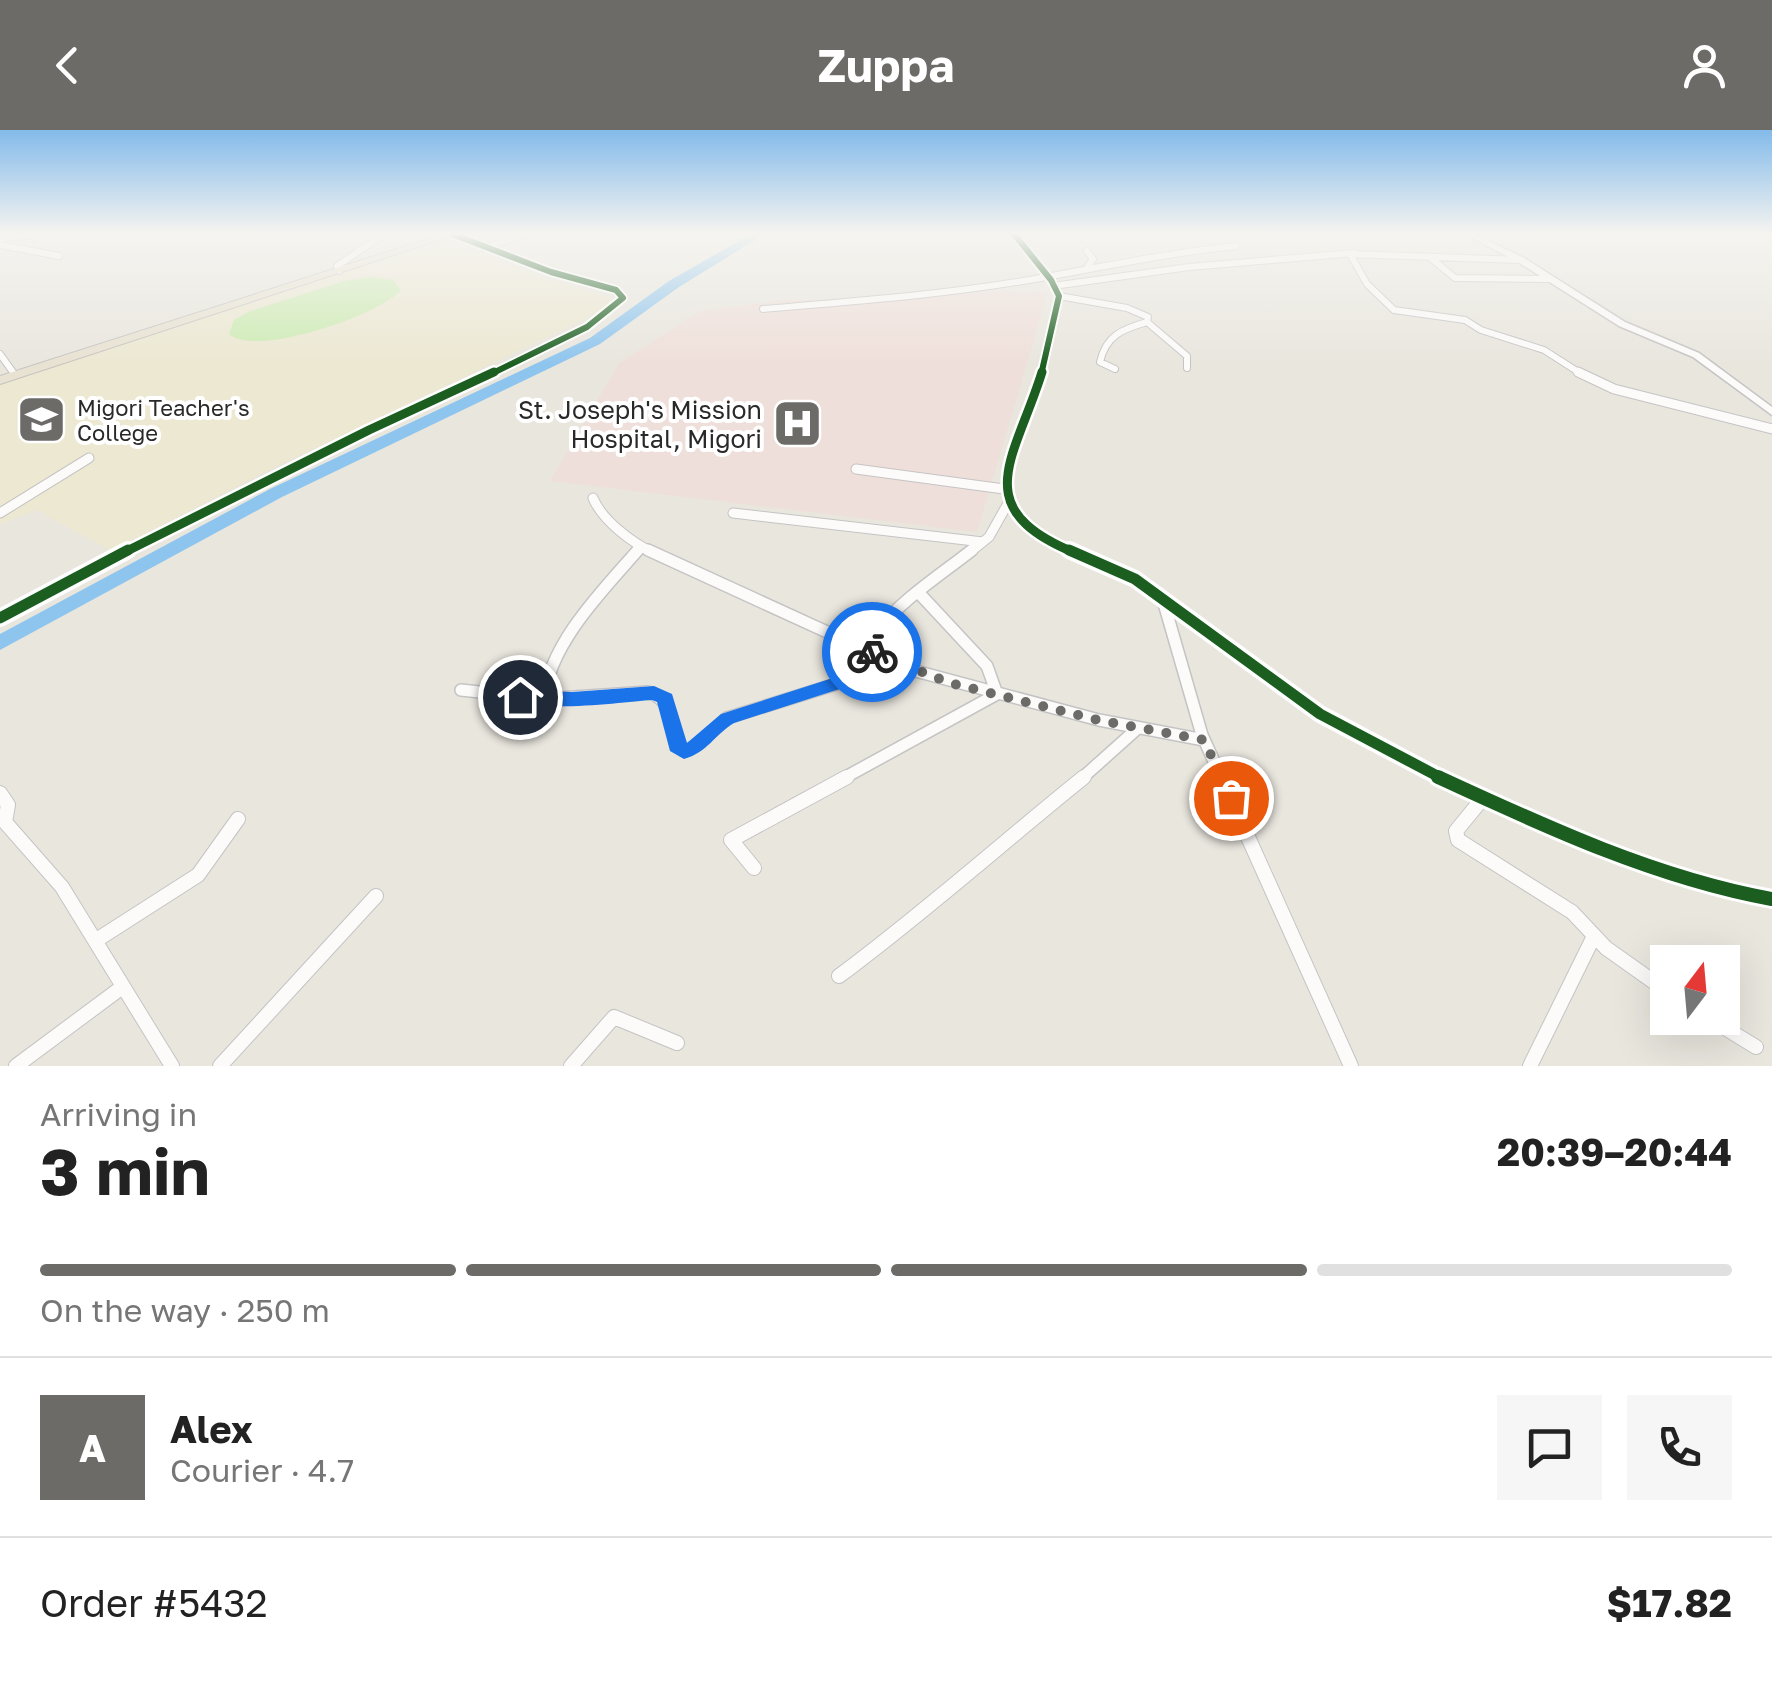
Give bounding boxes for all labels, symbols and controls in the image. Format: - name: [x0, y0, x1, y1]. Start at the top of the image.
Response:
- icon: back: [40, 38, 95, 93]
- text: Zuppa: [818, 38, 954, 92]
- icon: person: [1677, 38, 1732, 93]
- school or university icon: Migori Teacher's College: [16, 394, 68, 446]
- place label: Migori Teacher's College: [77, 394, 250, 446]
- place label: St. Joseph's Mission Hospital, Migori: [518, 394, 762, 454]
- hospital icon: St. Joseph's Mission Hospital, Migori: [771, 397, 823, 449]
- courier: [822, 602, 922, 702]
- icon: bike: [845, 625, 900, 680]
- pin: [478, 655, 563, 740]
- icon: home: [493, 670, 548, 725]
- pin: [1189, 756, 1274, 841]
- icon: bag: [1204, 771, 1259, 826]
- north arrow: [1650, 945, 1740, 1035]
- map controls: [1650, 945, 1740, 1035]
- text: Arriving in: [40, 1095, 197, 1133]
- text: 20:39–20:44: [1497, 1129, 1732, 1174]
- text: 3 min: [40, 1131, 210, 1209]
- text: On the way · 250 m: [40, 1291, 330, 1329]
- button: chat: [1497, 1395, 1602, 1500]
- button: phone: [1627, 1395, 1732, 1500]
- text: Alex: [170, 1406, 253, 1451]
- text: A: [79, 1425, 106, 1470]
- text: Courier · 4.7: [170, 1451, 354, 1489]
- text: Order #5432: [40, 1580, 268, 1625]
- text: $17.82: [1607, 1580, 1732, 1625]

